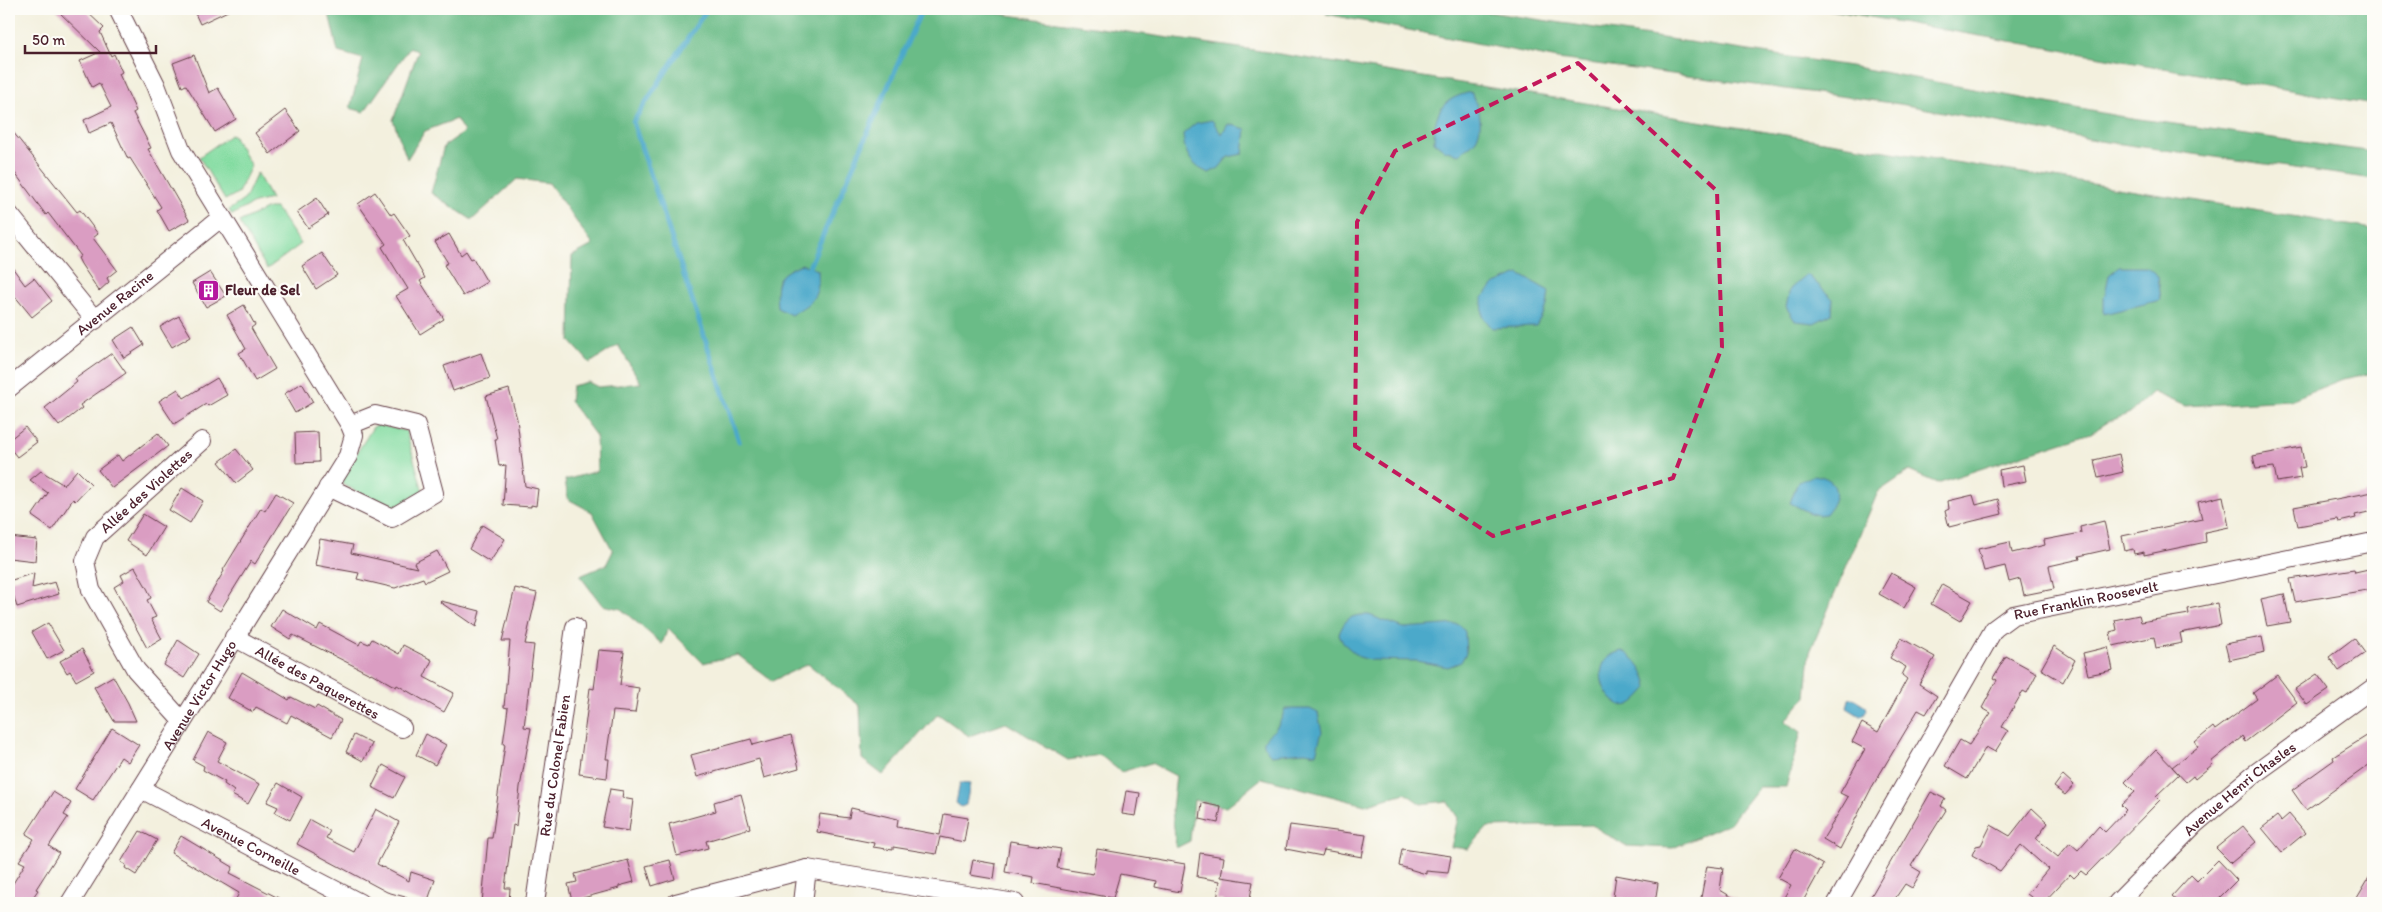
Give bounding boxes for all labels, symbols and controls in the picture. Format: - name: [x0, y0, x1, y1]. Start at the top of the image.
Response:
- scale bar: [25, 22, 156, 54]
- text: 50 m: [32, 31, 65, 49]
- street label: Avenue Racine: [73, 266, 157, 339]
- building icon: Fleur de Sel: [197, 278, 221, 302]
- place label: Fleur de Sel: [225, 281, 301, 299]
- street label: Allée des Violettes: [97, 445, 196, 537]
- street label: Rue Franklin Roosevelt: [2012, 577, 2160, 624]
- street label: Avenue Victor Hugo: [158, 636, 240, 753]
- street label: Allée des Paquerettes: [252, 641, 383, 723]
- street label: Rue du Colonel Fabien: [536, 693, 574, 837]
- street label: Avenue Henri Chasles: [2180, 738, 2300, 839]
- street label: Avenue Corneille: [199, 813, 303, 879]

